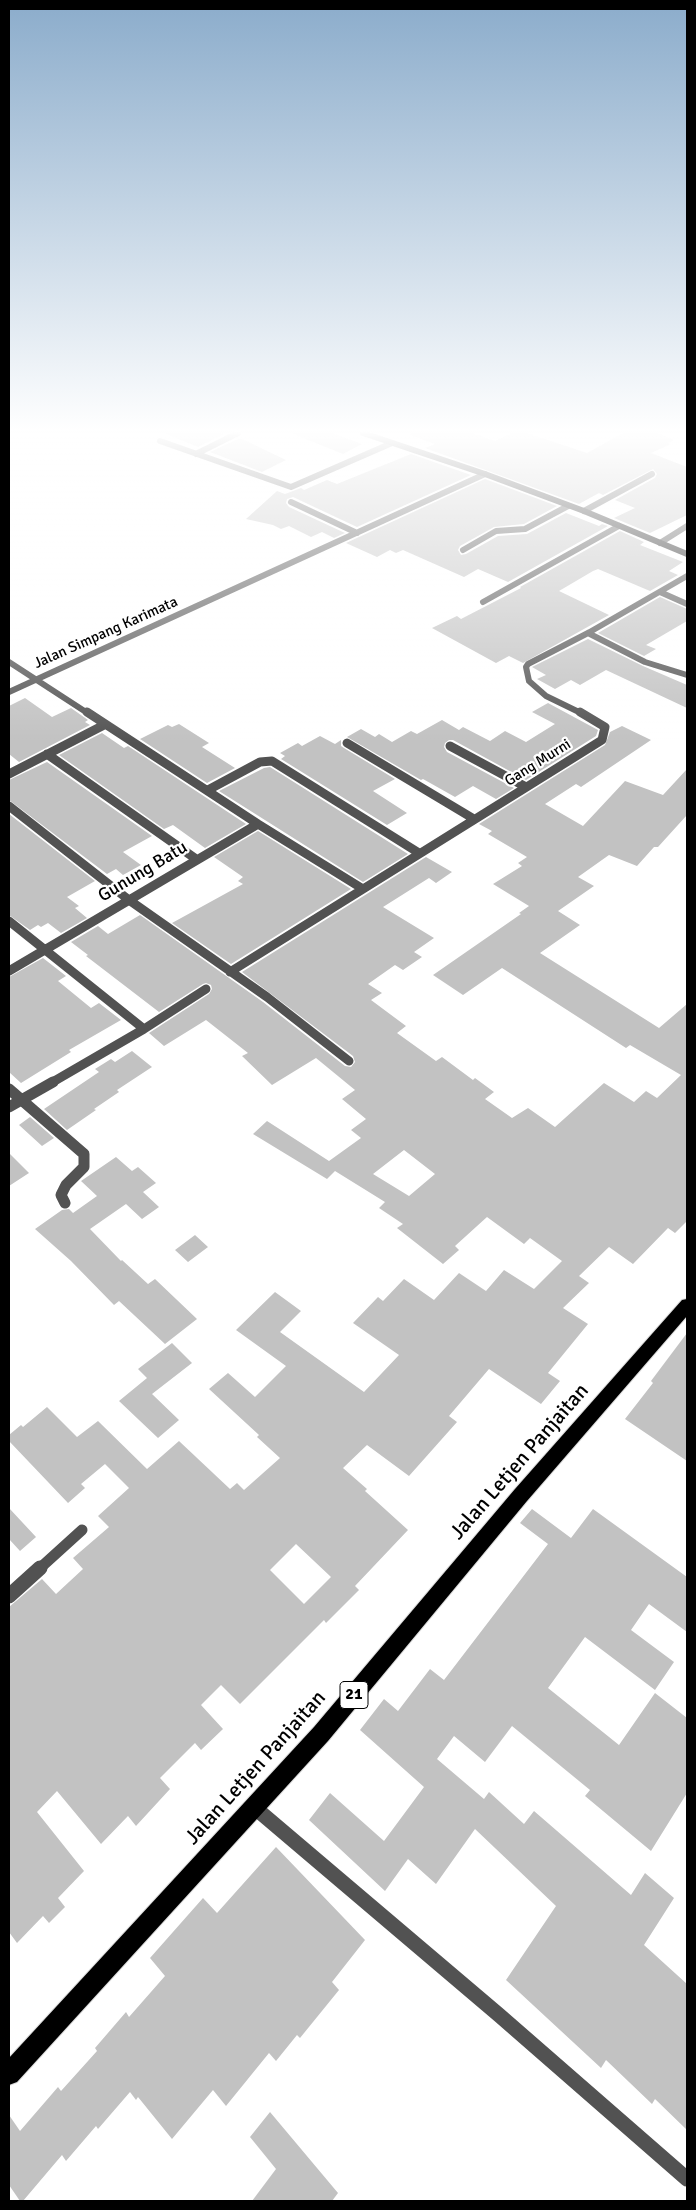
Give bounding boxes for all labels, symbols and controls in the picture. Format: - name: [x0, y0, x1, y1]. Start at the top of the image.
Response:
- street label: Jalan Simpang Karimata: [31, 593, 181, 673]
- street label: Gang Murni: [502, 736, 574, 790]
- street label: Gunung Batu: [94, 837, 192, 907]
- street label: Jalan Letjen Panjaitan: [445, 1379, 595, 1545]
- road number: 21: [340, 1682, 368, 1708]
- street label: Jalan Letjen Panjaitan: [180, 1686, 332, 1850]

